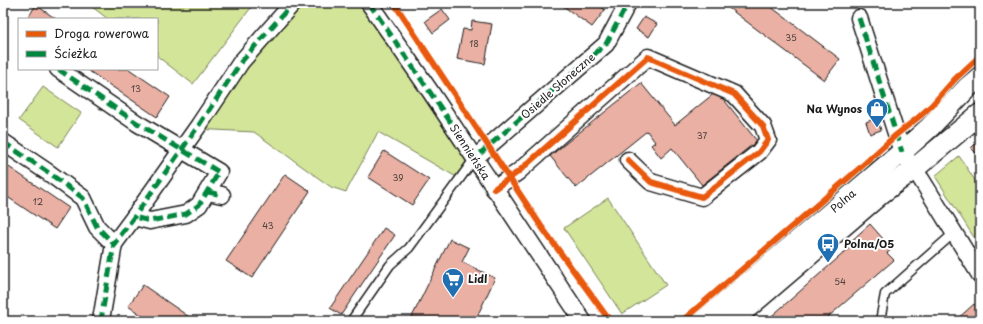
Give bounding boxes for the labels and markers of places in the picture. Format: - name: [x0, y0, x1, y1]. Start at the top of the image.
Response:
- shop icon: Na Wynos: [864, 96, 890, 129]
- place label: Na Wynos: [807, 100, 862, 117]
- bus stop icon: Polna/05: [815, 231, 841, 264]
- place label: Polna/05: [844, 235, 894, 252]
- supermarket icon: Lidl: [440, 266, 466, 299]
- place label: Lidl: [468, 270, 487, 287]

